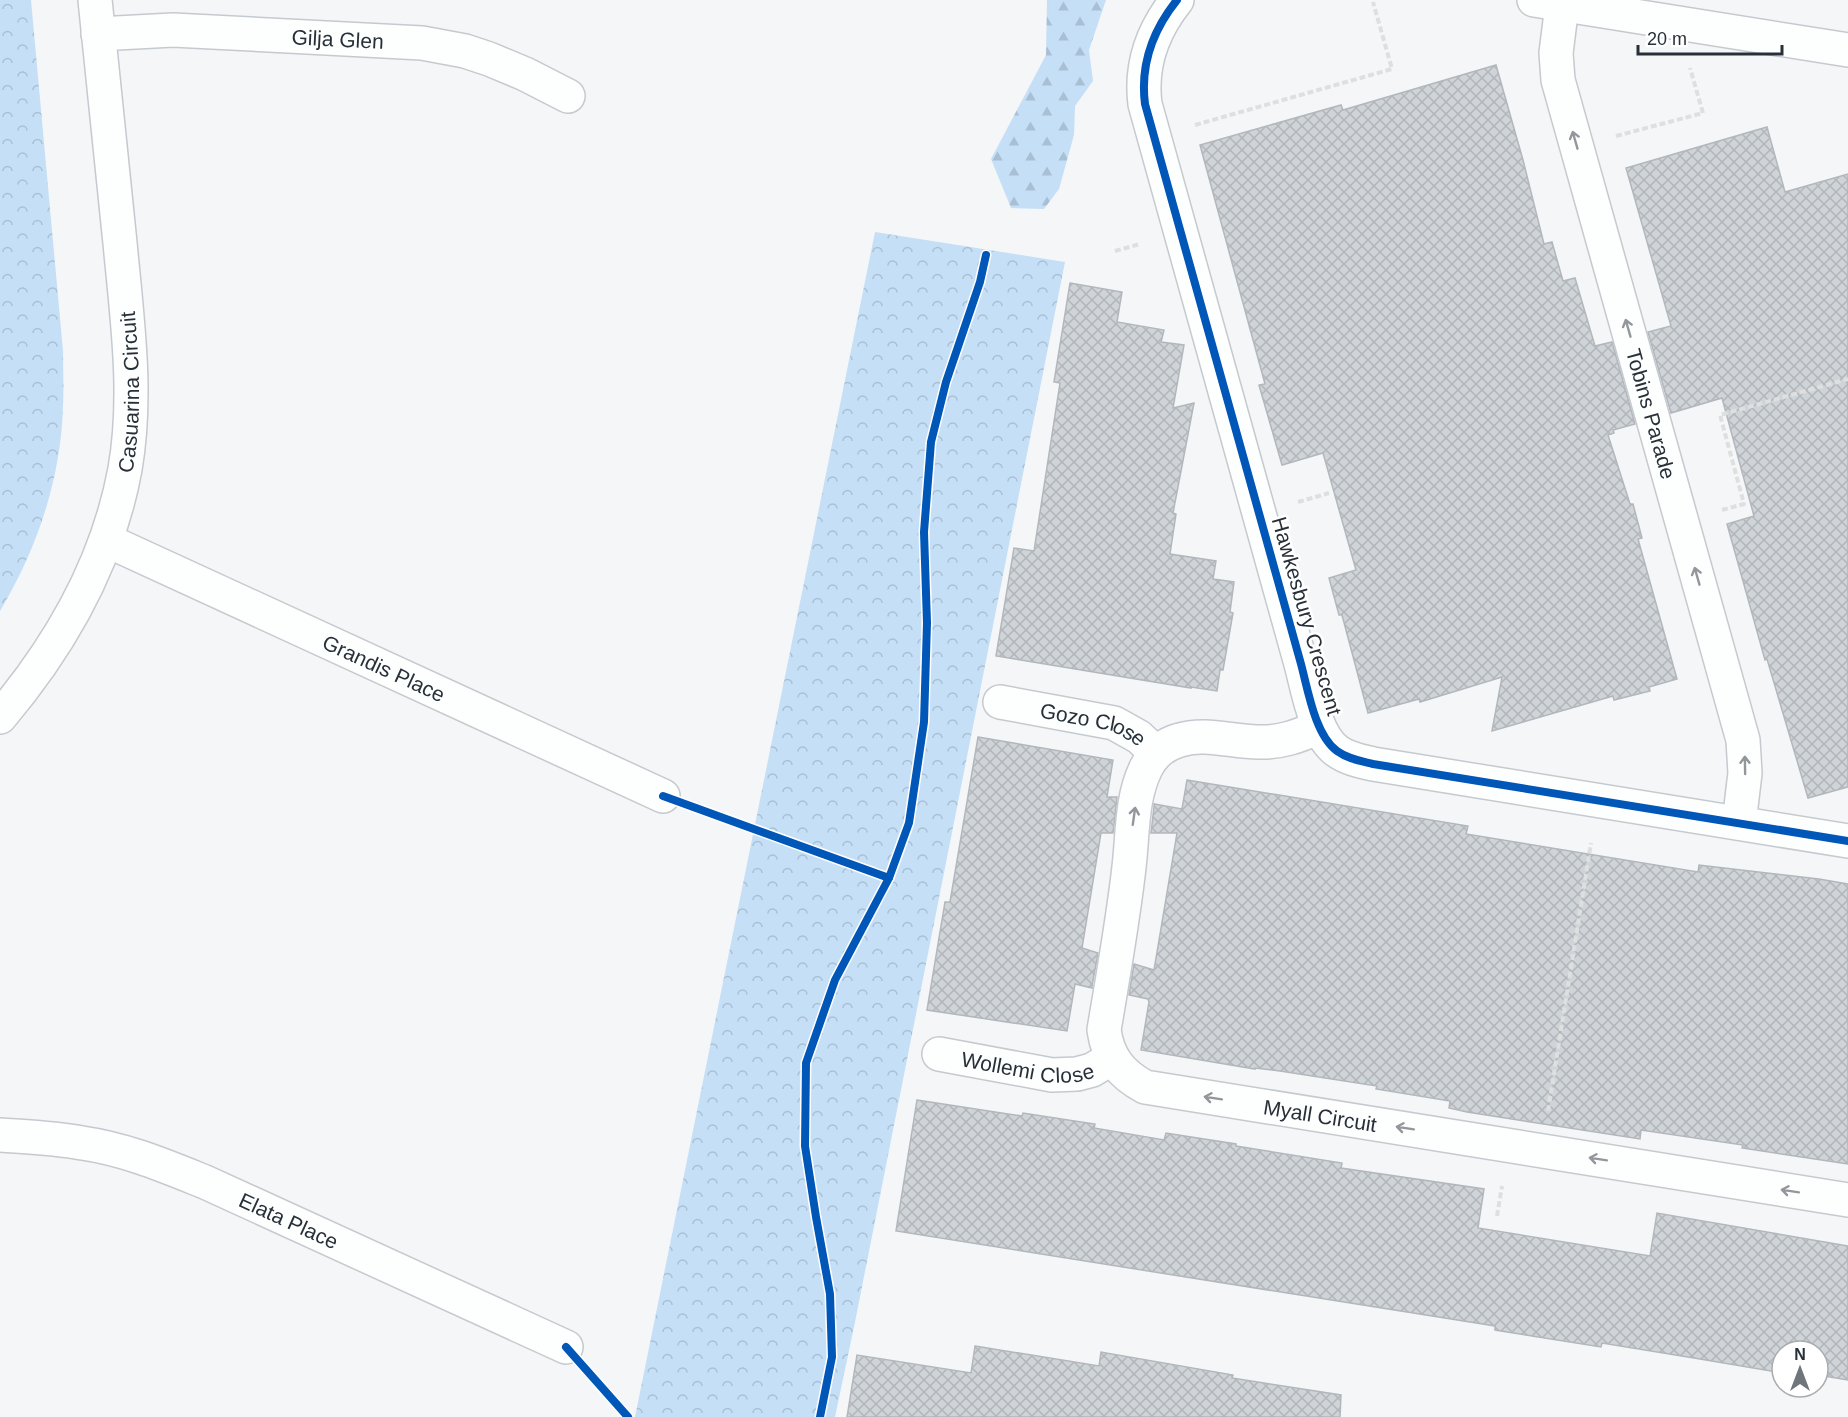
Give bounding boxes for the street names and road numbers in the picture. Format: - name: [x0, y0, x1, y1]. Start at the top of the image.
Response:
- street label: Gilja Glen: [291, 25, 384, 52]
- street label: Casuarina Circuit: [113, 311, 143, 474]
- street label: Tobins Parade: [1622, 346, 1681, 481]
- street label: Hawkesbury Crescent: [1268, 514, 1346, 718]
- street label: Grandis Place: [319, 630, 449, 706]
- street label: Gozo Close: [1038, 698, 1151, 750]
- street label: Wollemi Close: [960, 1047, 1096, 1087]
- street label: Myall Circuit: [1262, 1095, 1379, 1136]
- street label: Elata Place: [236, 1188, 342, 1253]

